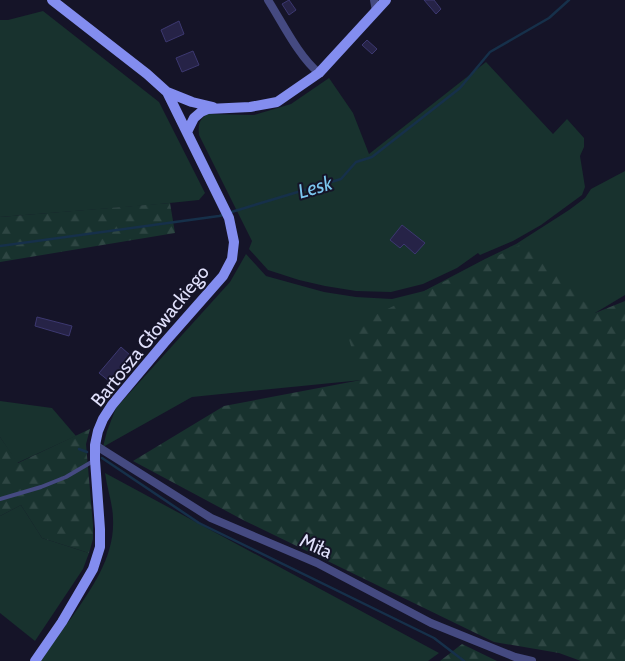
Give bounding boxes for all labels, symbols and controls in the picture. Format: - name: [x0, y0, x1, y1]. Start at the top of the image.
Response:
- water label: Lesk: [295, 170, 336, 204]
- street label: Bartosza Głowackiego: [86, 261, 214, 411]
- street label: Miła: [296, 529, 336, 563]

